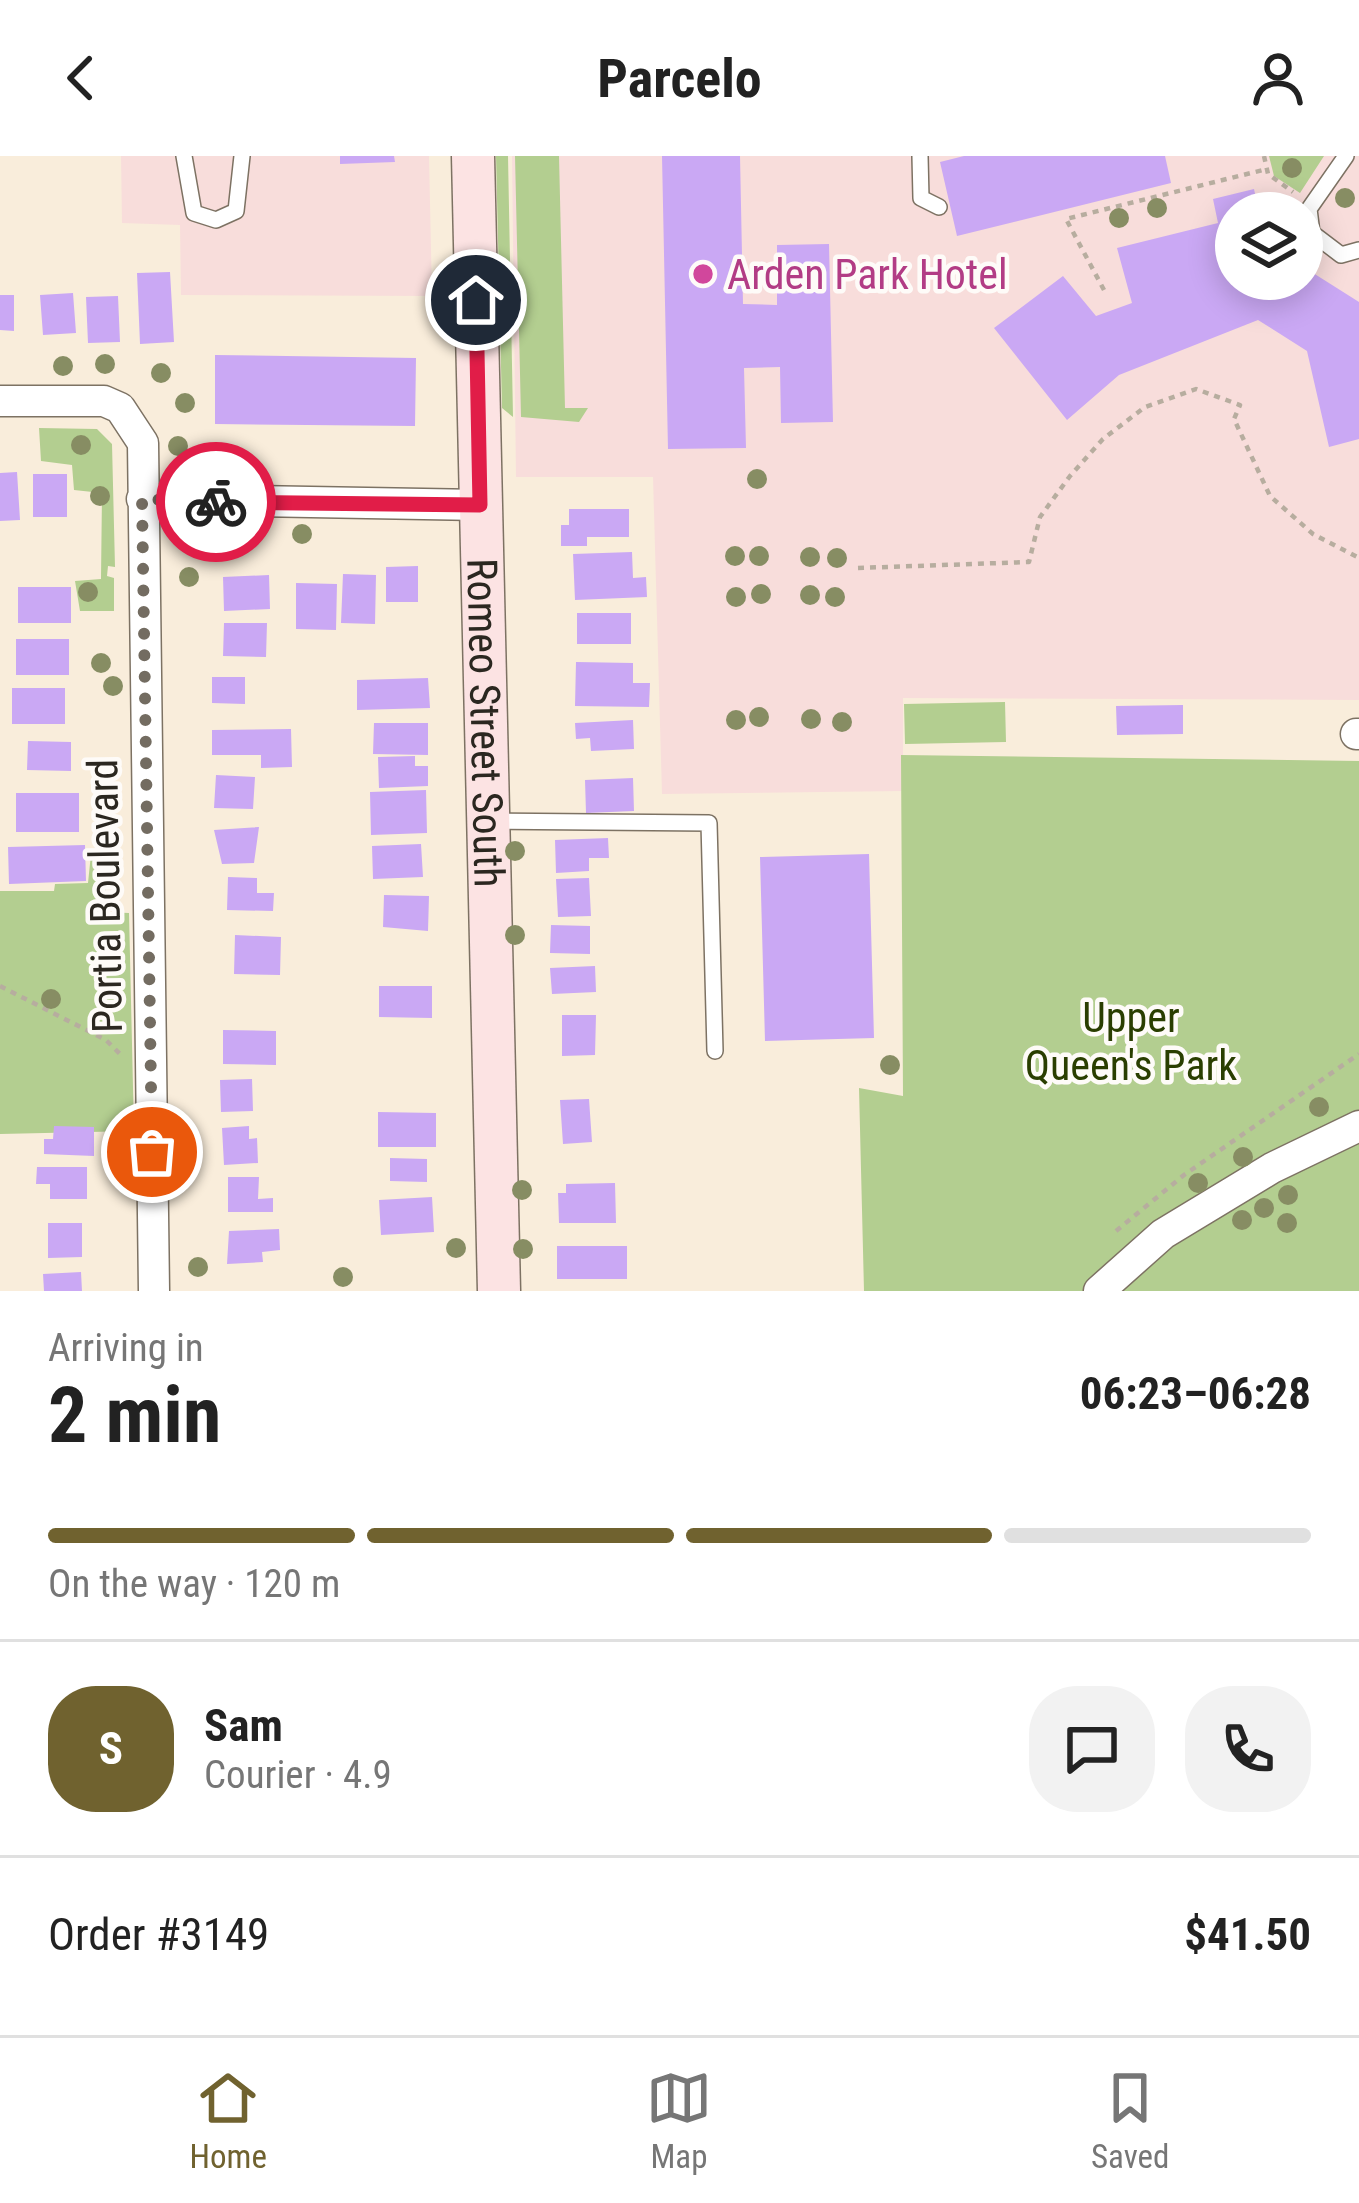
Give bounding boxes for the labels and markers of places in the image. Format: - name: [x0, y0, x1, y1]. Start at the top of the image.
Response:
- pin: [425, 249, 527, 351]
- place label: Arden Park Hotel: [727, 250, 1008, 299]
- marker: Arden Park Hotel: [690, 261, 716, 287]
- pin: [101, 1101, 203, 1203]

